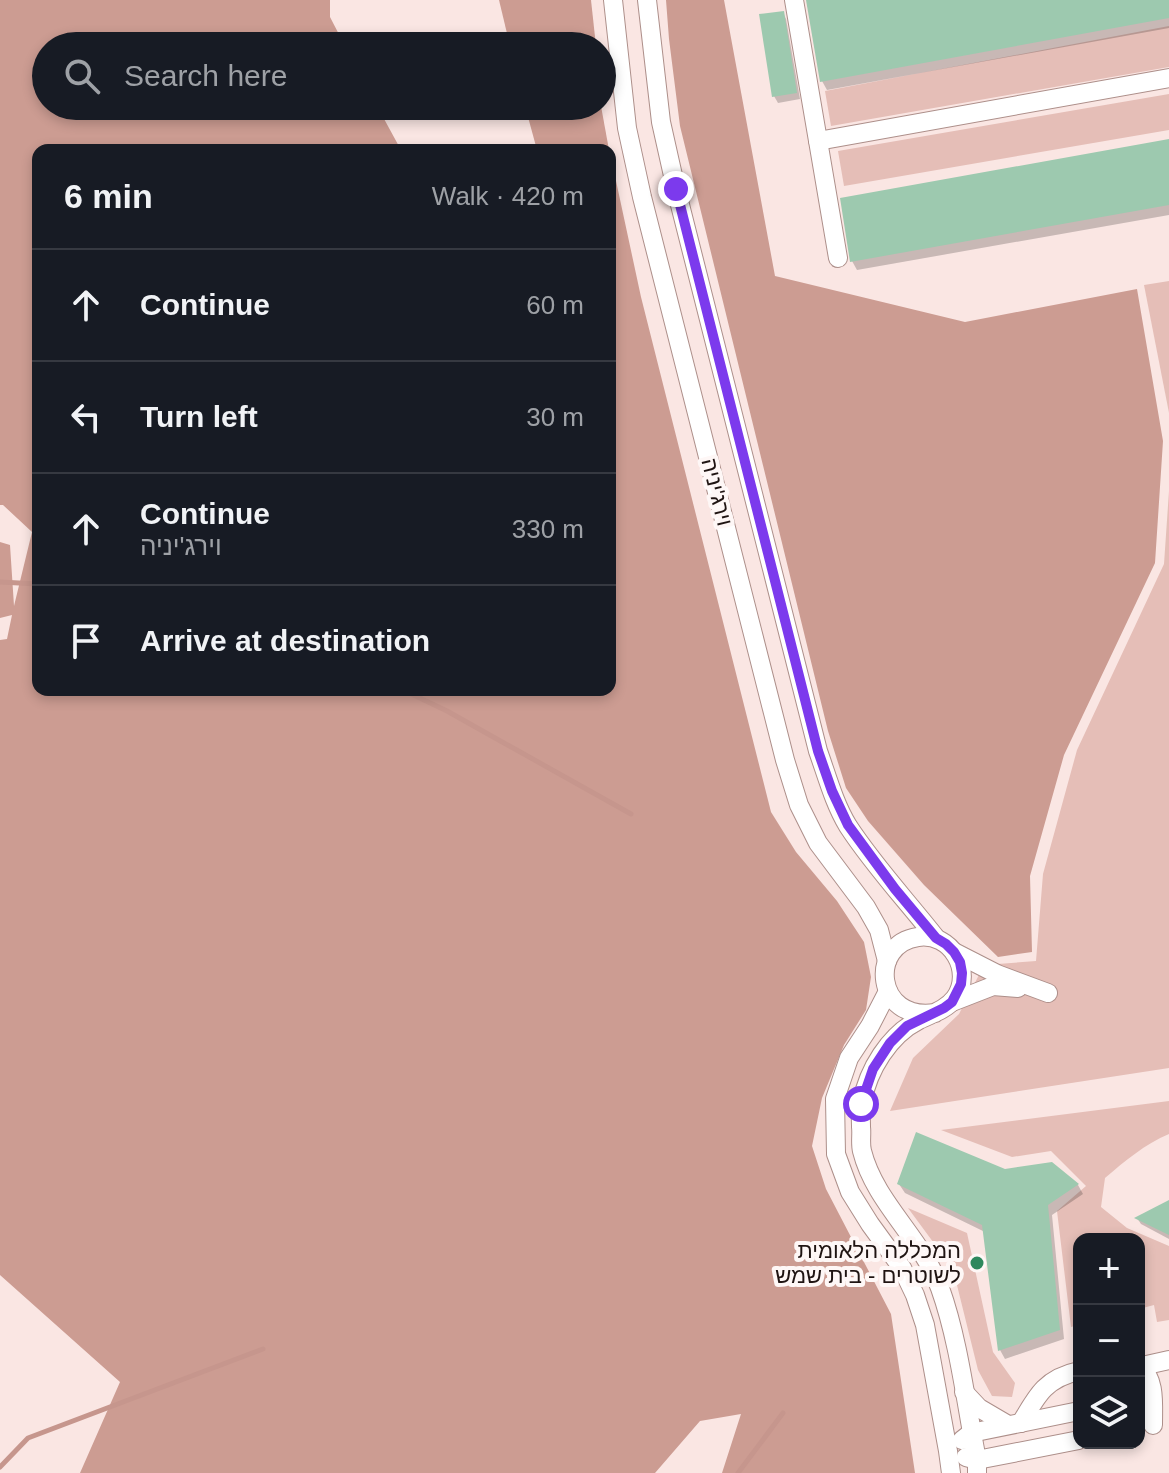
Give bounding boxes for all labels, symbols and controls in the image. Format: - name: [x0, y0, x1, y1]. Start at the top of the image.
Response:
- search box: [32, 32, 616, 120]
- icon: search: [60, 54, 104, 98]
- text: Search here: [124, 59, 287, 92]
- route end: [658, 171, 694, 207]
- text: 6 min: [64, 177, 153, 215]
- text: Walk · 420 m: [432, 181, 584, 211]
- icon: ahead: [64, 283, 108, 327]
- text: Continue: [140, 288, 270, 321]
- text: 60 m: [526, 290, 584, 320]
- icon: left: [64, 395, 108, 439]
- text: Turn left: [140, 400, 258, 433]
- text: 30 m: [526, 402, 584, 432]
- street label: וירג'יניה: [697, 455, 737, 529]
- text: Continue: [140, 497, 270, 530]
- icon: ahead: [64, 507, 108, 551]
- text: 330 m: [512, 514, 584, 544]
- text: וירג'יניה: [140, 531, 222, 561]
- icon: arrive: [64, 619, 108, 663]
- text: Arrive at destination: [140, 624, 430, 657]
- route start: [843, 1086, 879, 1122]
- map controls: [1073, 1233, 1145, 1449]
- button: +: [1073, 1233, 1145, 1305]
- place label: המכללה הלאומית לשוטרים - בית שמש: [775, 1238, 961, 1288]
- marker: המכללה הלאומית לשוטרים - בית שמש: [968, 1254, 986, 1272]
- button: −: [1073, 1305, 1145, 1377]
- button: layers: [1073, 1377, 1145, 1449]

